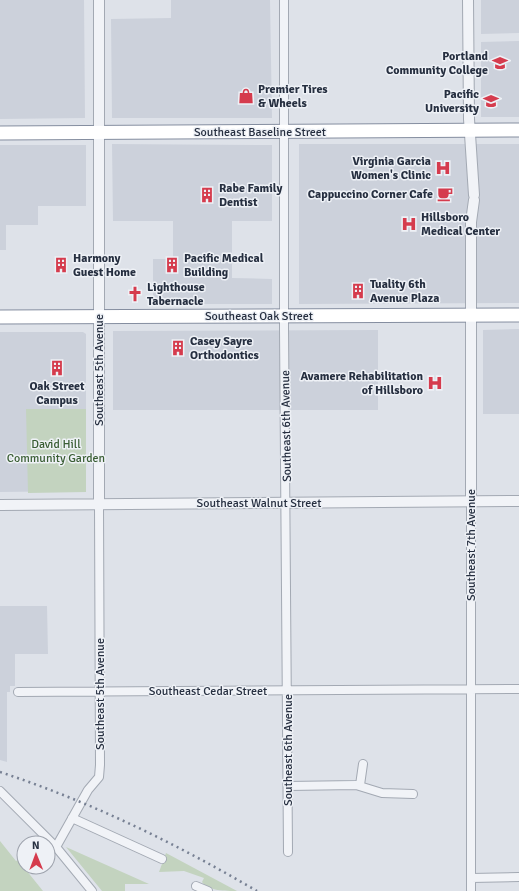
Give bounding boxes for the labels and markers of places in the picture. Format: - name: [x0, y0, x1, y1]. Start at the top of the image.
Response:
- place label: Portland Community College: [386, 49, 489, 78]
- school or university icon: Portland Community College: [491, 54, 509, 72]
- place label: Premier Tires & Wheels: [258, 82, 328, 111]
- shop icon: Premier Tires & Wheels: [237, 87, 255, 105]
- place label: Pacific University: [425, 87, 479, 116]
- school or university icon: Pacific University: [482, 92, 500, 110]
- place label: Virginia Garcia Women's Clinic: [351, 154, 431, 183]
- hospital icon: Virginia Garcia Women's Clinic: [434, 159, 452, 177]
- place label: Rabe Family Dentist: [219, 181, 282, 210]
- cafe icon: Cappuccino Corner Cafe: [436, 185, 454, 203]
- building icon: Rabe Family Dentist: [198, 186, 216, 204]
- place label: Cappuccino Corner Cafe: [308, 187, 433, 202]
- place label: Hillsboro Medical Center: [421, 210, 500, 239]
- hospital icon: Hillsboro Medical Center: [400, 215, 418, 233]
- place label: Harmony Guest Home: [73, 251, 136, 280]
- place label: Pacific Medical Building: [184, 251, 264, 280]
- building icon: Harmony Guest Home: [52, 256, 70, 274]
- building icon: Pacific Medical Building: [163, 256, 181, 274]
- place label: Tuality 6th Avenue Plaza: [370, 277, 439, 306]
- place label: Lighthouse Tabernacle: [147, 280, 205, 309]
- building icon: Tuality 6th Avenue Plaza: [349, 282, 367, 300]
- church icon: Lighthouse Tabernacle: [126, 285, 144, 303]
- place label: Casey Sayre Orthodontics: [190, 334, 260, 363]
- building icon: Casey Sayre Orthodontics: [169, 339, 187, 357]
- building icon: Oak Street Campus: [48, 359, 66, 377]
- place label: Avamere Rehabilitation of Hillsboro: [300, 369, 423, 398]
- hospital icon: Avamere Rehabilitation of Hillsboro: [426, 374, 444, 392]
- place label: Oak Street Campus: [29, 379, 85, 408]

